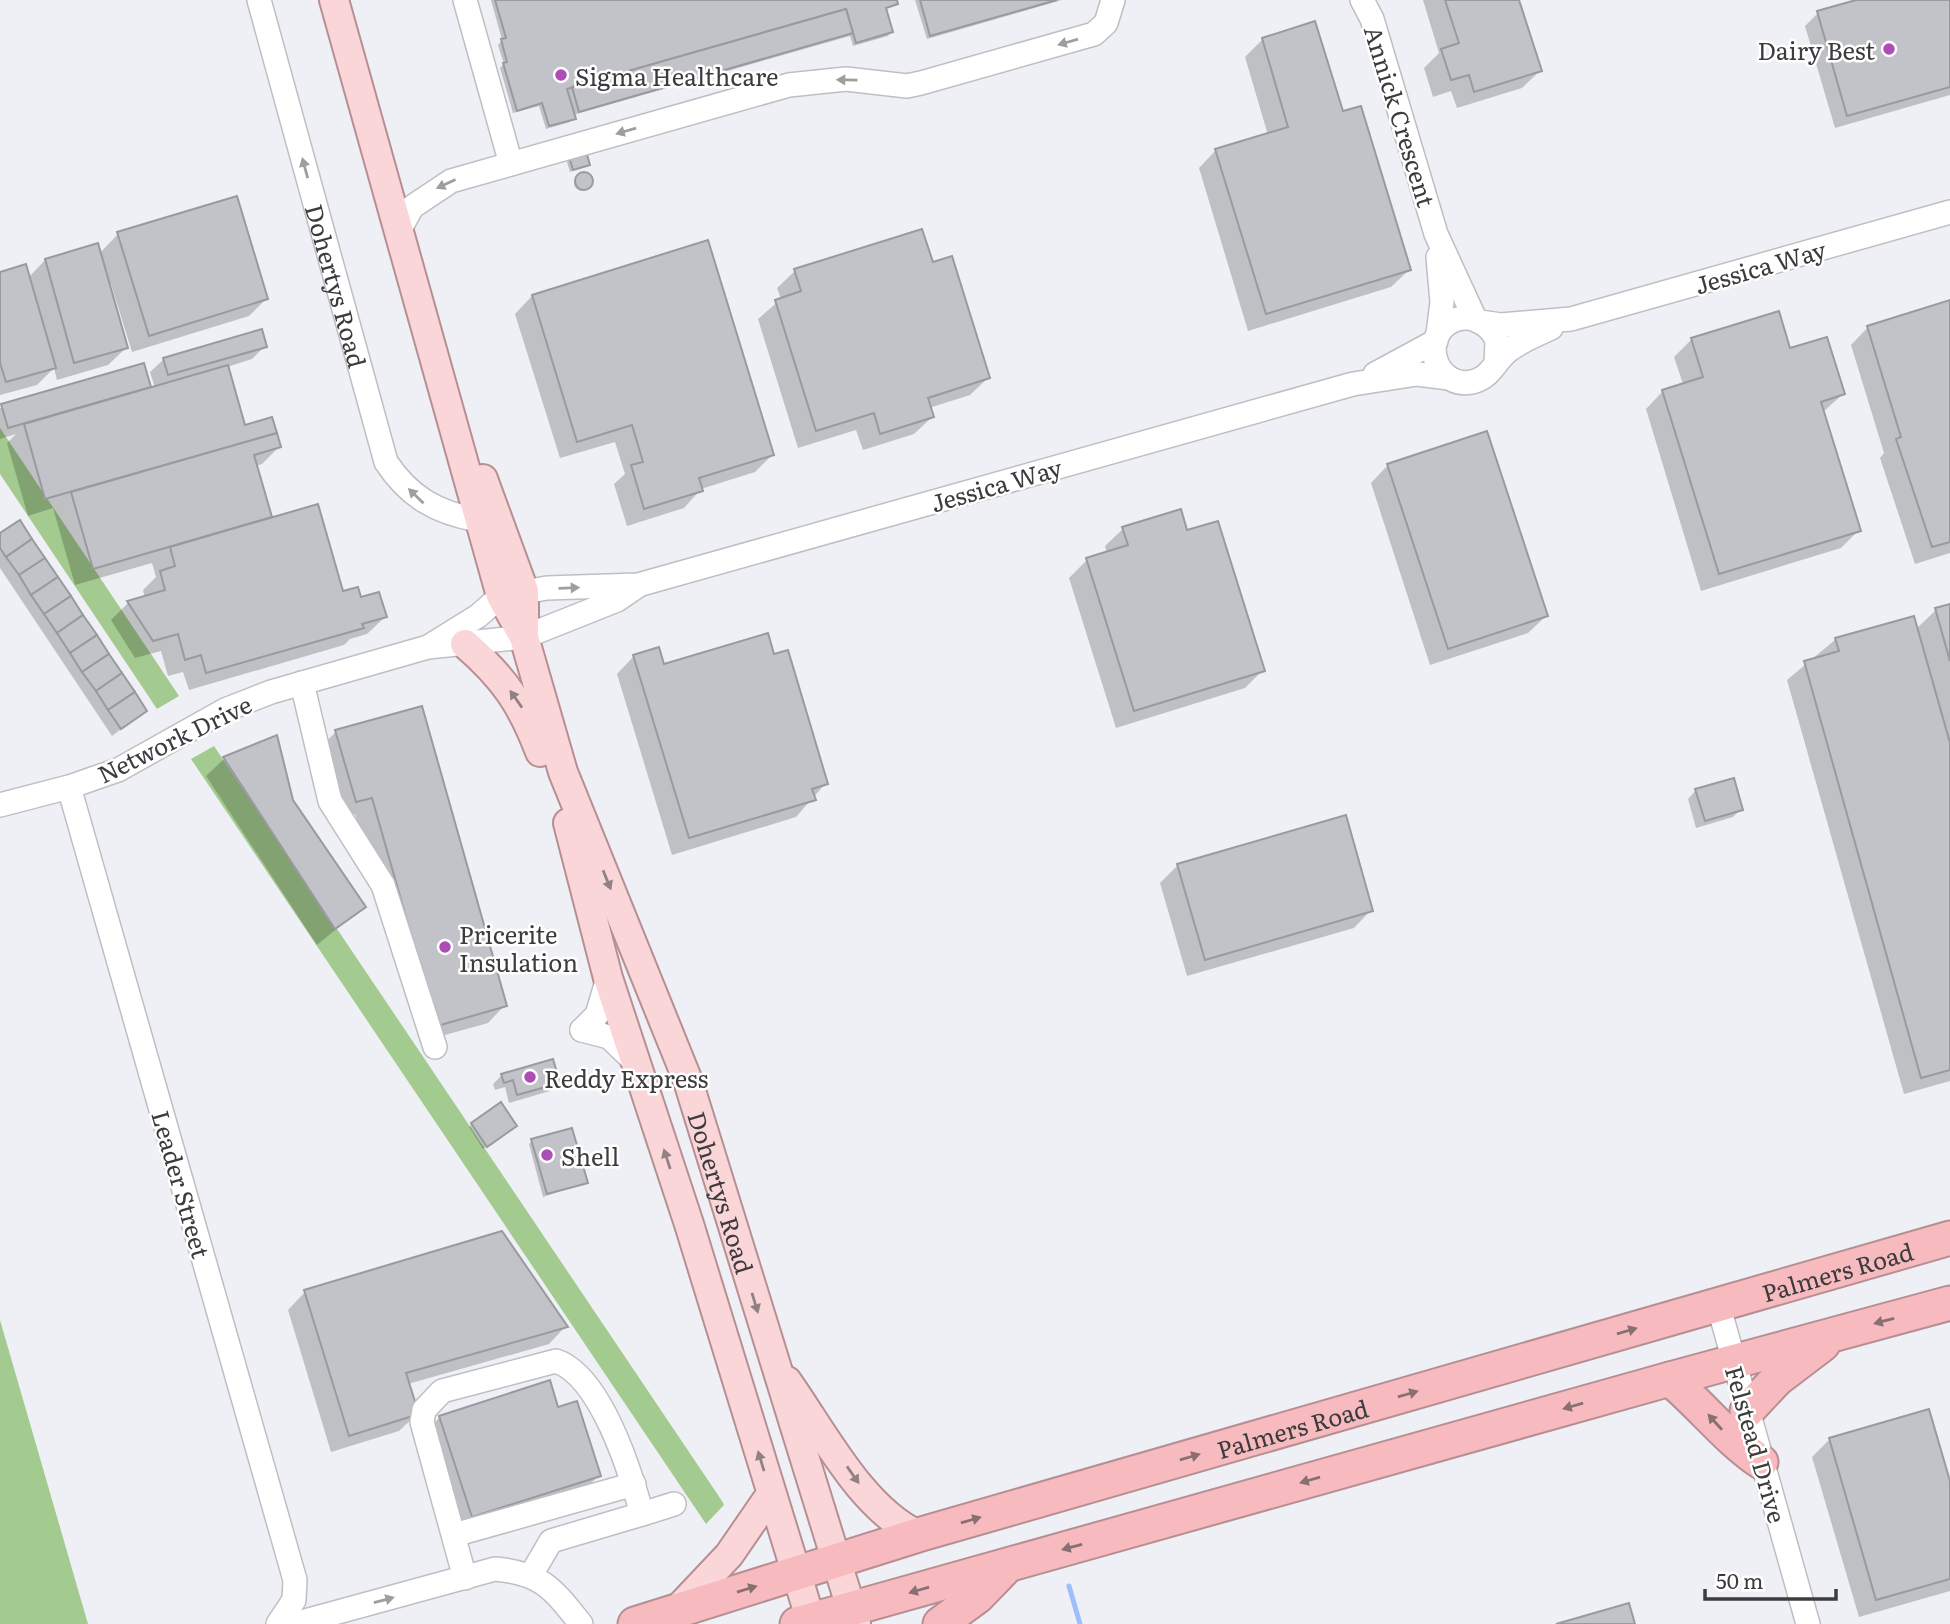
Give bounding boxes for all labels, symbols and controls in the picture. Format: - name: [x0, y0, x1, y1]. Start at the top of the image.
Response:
- street label: Annick Crescent: [1357, 21, 1445, 211]
- place label: Dairy Best: [1757, 32, 1875, 67]
- one-way arrow: [1056, 37, 1078, 48]
- marker: Dairy Best: [1881, 41, 1897, 57]
- place label: Sigma Healthcare: [575, 58, 779, 93]
- marker: Sigma Healthcare: [553, 67, 569, 83]
- one-way arrow: [835, 74, 857, 85]
- one-way arrow: [615, 126, 637, 137]
- one-way arrow: [299, 157, 310, 179]
- one-way arrow: [436, 178, 456, 190]
- street label: Dohertys Road: [298, 200, 377, 371]
- street label: Jessica Way: [1690, 230, 1830, 301]
- street label: Jessica Way: [926, 448, 1066, 519]
- one-way arrow: [408, 488, 425, 504]
- one-way arrow: [558, 582, 580, 593]
- street label: Network Drive: [91, 686, 257, 790]
- one-way arrow: [509, 690, 523, 708]
- one-way arrow: [601, 870, 612, 891]
- place label: Pricerite Insulation: [459, 916, 578, 979]
- marker: Pricerite Insulation: [437, 939, 453, 955]
- place label: Reddy Express: [544, 1060, 709, 1095]
- marker: Reddy Express: [522, 1069, 538, 1085]
- street label: Leader Street: [144, 1106, 220, 1262]
- street label: Dohertys Road: [681, 1106, 764, 1278]
- place label: Shell: [561, 1138, 619, 1173]
- marker: Shell: [539, 1147, 555, 1163]
- one-way arrow: [662, 1149, 672, 1170]
- street label: Palmers Road: [1757, 1232, 1917, 1309]
- one-way arrow: [750, 1293, 760, 1314]
- one-way arrow: [1873, 1316, 1895, 1327]
- one-way arrow: [1617, 1325, 1638, 1335]
- street label: Felstead Drive: [1718, 1361, 1796, 1527]
- one-way arrow: [1398, 1388, 1419, 1398]
- street label: Palmers Road: [1212, 1389, 1372, 1466]
- one-way arrow: [1562, 1402, 1583, 1412]
- one-way arrow: [1707, 1413, 1723, 1431]
- one-way arrow: [755, 1451, 766, 1472]
- one-way arrow: [1180, 1451, 1201, 1461]
- one-way arrow: [846, 1466, 860, 1484]
- one-way arrow: [1299, 1476, 1320, 1486]
- one-way arrow: [961, 1514, 982, 1524]
- one-way arrow: [1060, 1542, 1082, 1553]
- scale bar: [1705, 1558, 1836, 1602]
- text: 50 m: [1716, 1564, 1763, 1595]
- one-way arrow: [736, 1583, 757, 1593]
- one-way arrow: [908, 1585, 930, 1596]
- one-way arrow: [374, 1594, 395, 1604]

